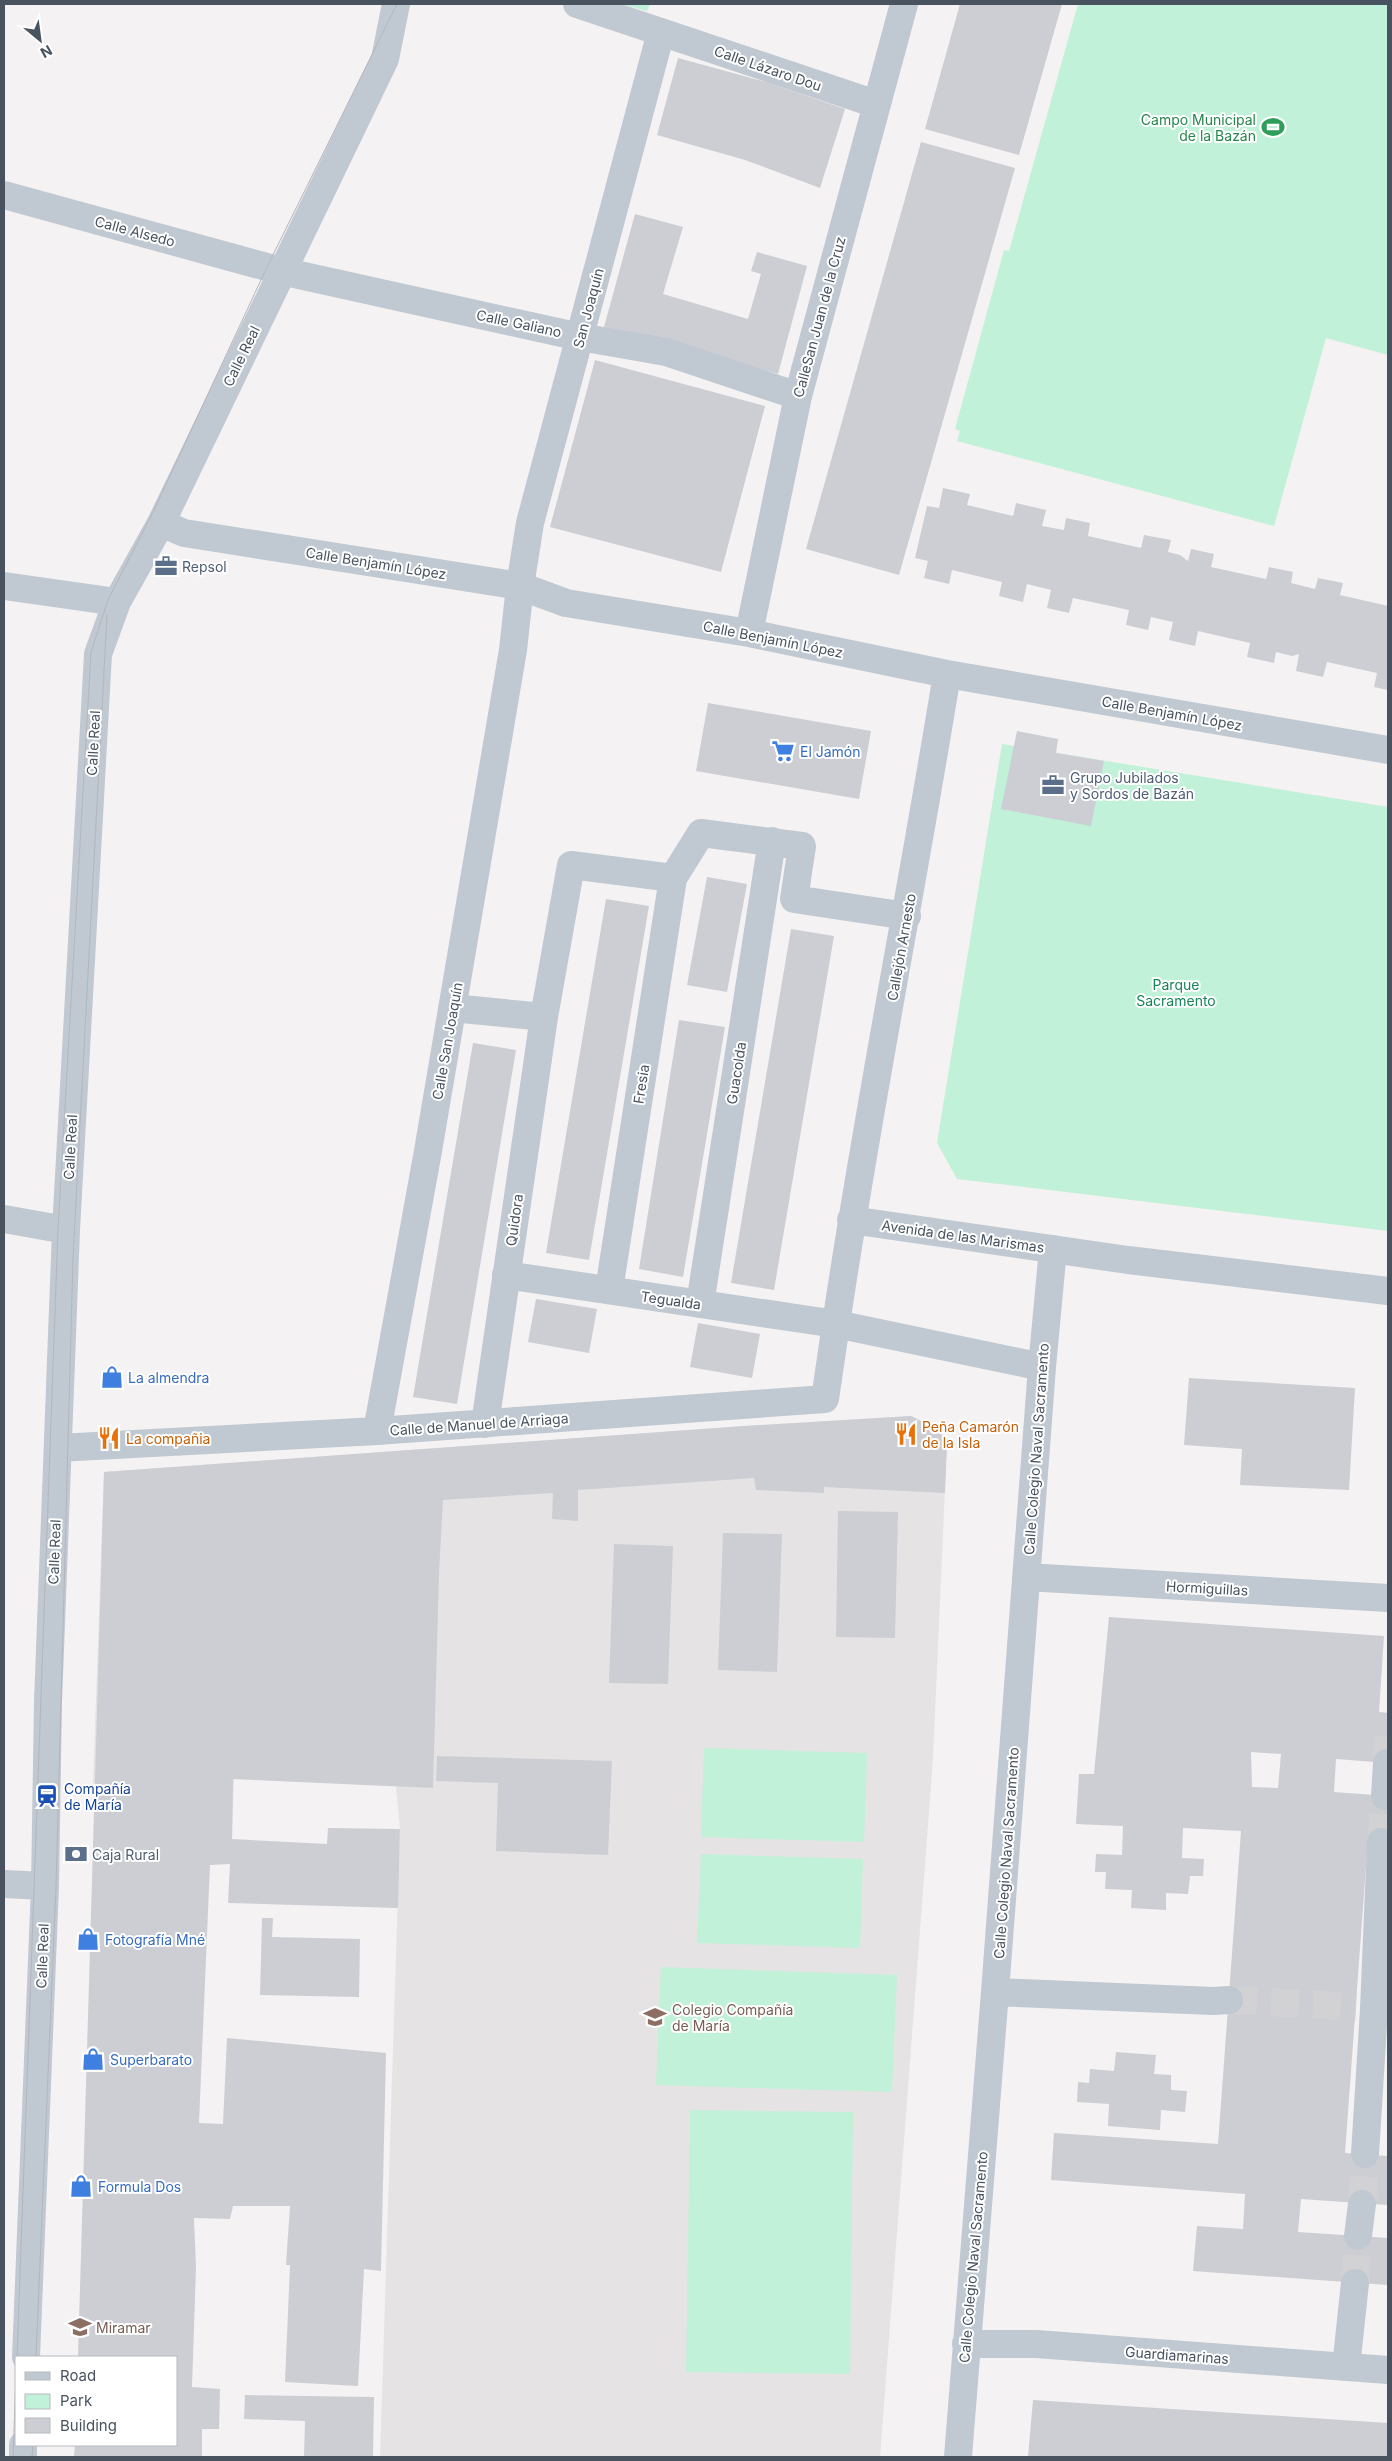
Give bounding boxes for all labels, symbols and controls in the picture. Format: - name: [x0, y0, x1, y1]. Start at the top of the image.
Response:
- north arrow: [15, 15, 65, 65]
- text: N: [38, 42, 55, 62]
- street label: Calle Lázaro Dou: [712, 42, 824, 94]
- place label: Campo Municipal de la Bazán: [1141, 111, 1256, 144]
- sports icon: Campo Municipal de la Bazán: [1260, 114, 1286, 140]
- street label: Calle Alsedo: [93, 212, 177, 250]
- street label: CalleSan Juan de la Cruz: [789, 235, 849, 399]
- street label: San Joaquín: [569, 266, 607, 350]
- street label: Calle Galiano: [475, 306, 563, 340]
- street label: Calle Real: [219, 323, 263, 389]
- street label: Calle Benjamín López: [304, 543, 448, 583]
- office icon: Repsol: [153, 553, 179, 579]
- place label: Repsol: [182, 558, 227, 575]
- street label: Calle Benjamín López: [702, 617, 844, 661]
- street label: Calle Benjamín López: [1100, 692, 1244, 734]
- street label: Calle Real: [83, 710, 103, 776]
- supermarket icon: El Jamón: [770, 738, 796, 764]
- place label: El Jamón: [800, 743, 861, 760]
- place label: Grupo Jubilados y Sordos de Bazán: [1070, 769, 1194, 802]
- office icon: Grupo Jubilados y Sordos de Bazán: [1040, 772, 1066, 798]
- street label: Callejón Arnesto: [883, 892, 919, 1002]
- park label: Parque Sacramento: [1136, 976, 1216, 1009]
- street label: Calle San Joaquín: [428, 981, 466, 1101]
- street label: Guacolda: [723, 1041, 749, 1105]
- street label: Fresia: [629, 1063, 653, 1105]
- street label: Calle Real: [60, 1114, 80, 1180]
- street label: Quidora: [502, 1193, 526, 1247]
- street label: Avenida de las Marismas: [881, 1216, 1045, 1256]
- street label: Tegualda: [640, 1287, 702, 1313]
- street label: Calle Colegio Naval Sacramento: [1020, 1343, 1052, 1555]
- shop icon: La almendra: [99, 1364, 125, 1390]
- place label: La almendra: [128, 1369, 209, 1386]
- street label: Calle de Manuel de Arriaga: [389, 1409, 569, 1439]
- place label: Peña Camarón de la Isla: [922, 1418, 1019, 1451]
- restaurant icon: Peña Camarón de la Isla: [893, 1421, 919, 1447]
- restaurant icon: La compañia: [96, 1425, 122, 1451]
- place label: La compañia: [126, 1430, 210, 1447]
- street label: Calle Real: [44, 1519, 64, 1585]
- street label: Hormiguillas: [1165, 1577, 1249, 1599]
- street label: Calle Colegio Naval Sacramento: [990, 1747, 1022, 1959]
- place label: Compañía de María: [64, 1780, 131, 1813]
- station icon: Compañía de María: [34, 1783, 60, 1809]
- bank icon: Caja Rural: [63, 1841, 89, 1867]
- place label: Caja Rural: [92, 1846, 159, 1863]
- street label: Calle Real: [32, 1923, 52, 1989]
- shop icon: Fotografía Mné: [75, 1926, 101, 1952]
- place label: Fotografía Mné: [105, 1931, 205, 1948]
- place label: Colegio Compañía de María: [672, 2001, 793, 2034]
- school or university icon: Colegio Compañía de María: [642, 2004, 668, 2030]
- shop icon: Superbarato: [80, 2046, 106, 2072]
- place label: Superbarato: [110, 2051, 192, 2068]
- street label: Calle Colegio Naval Sacramento: [955, 2151, 991, 2363]
- shop icon: Formula Dos: [68, 2173, 94, 2199]
- place label: Formula Dos: [98, 2178, 181, 2195]
- school or university icon: Miramar: [67, 2314, 93, 2340]
- place label: Miramar: [96, 2319, 151, 2336]
- street label: Guardiamarinas: [1125, 2343, 1229, 2367]
- legend: [15, 2356, 178, 2446]
- text: Road: [60, 2366, 96, 2385]
- text: Park: [60, 2391, 93, 2410]
- text: Building: [60, 2416, 117, 2435]

